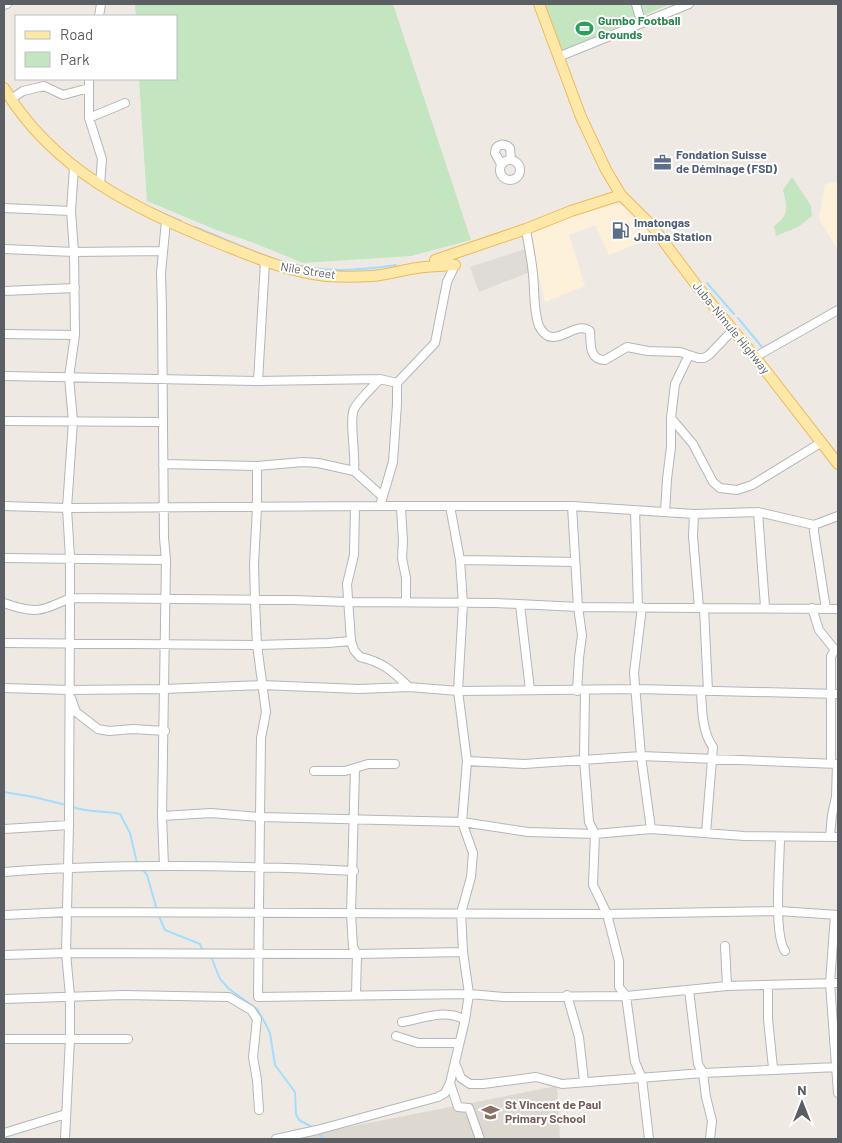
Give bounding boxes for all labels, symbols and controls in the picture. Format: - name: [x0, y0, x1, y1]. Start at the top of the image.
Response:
- place label: Gumbo Football Grounds: [598, 13, 681, 41]
- legend: [15, 15, 178, 80]
- sports icon: Gumbo Football Grounds: [574, 18, 594, 38]
- text: Road: [60, 25, 93, 43]
- text: Park: [60, 50, 90, 68]
- place label: Fondation Suisse de Déminage (FSD): [676, 147, 778, 175]
- office icon: Fondation Suisse de Déminage (FSD): [652, 152, 672, 172]
- place label: Imatongas Jumba Station: [634, 215, 712, 243]
- fuel station icon: Imatongas Jumba Station: [610, 220, 630, 240]
- street label: Nile Street: [280, 259, 337, 281]
- street label: Juba–Nimule Highway: [690, 279, 773, 377]
- north arrow: [777, 1078, 827, 1128]
- text: N: [797, 1081, 807, 1098]
- place label: St Vincent de Paul Primary School: [505, 1097, 601, 1125]
- school or university icon: St Vincent de Paul Primary School: [481, 1102, 501, 1122]

